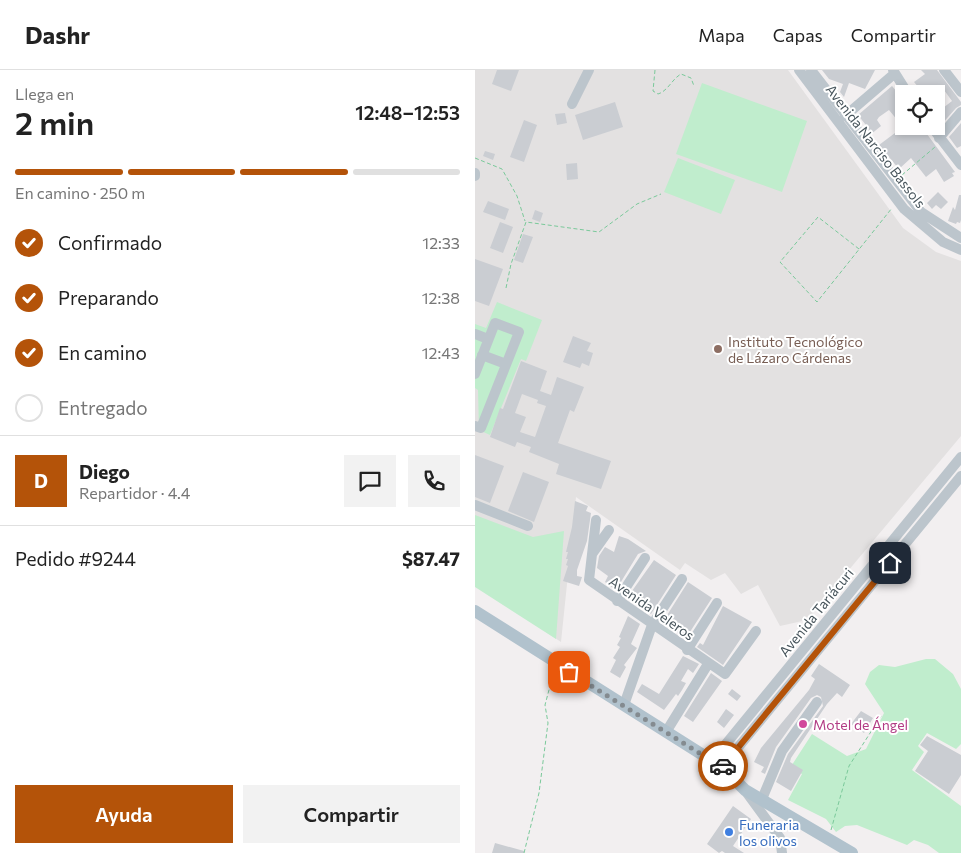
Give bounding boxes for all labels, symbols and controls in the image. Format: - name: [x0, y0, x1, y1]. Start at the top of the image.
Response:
- text: Dashr: [25, 20, 90, 49]
- text: Mapa: [698, 24, 745, 46]
- text: Capas: [773, 24, 823, 46]
- text: Compartir: [851, 24, 936, 46]
- street label: Avenida Narciso Bassols: [823, 81, 929, 211]
- text: Llega en: [15, 84, 74, 103]
- map controls: [895, 85, 945, 135]
- button: locate: [895, 85, 945, 135]
- text: 12:48–12:53: [355, 101, 460, 124]
- text: 2 min: [15, 102, 94, 142]
- text: En camino · 250 m: [15, 183, 145, 202]
- icon: check: [15, 229, 43, 257]
- text: Confirmado: [58, 231, 162, 254]
- text: 12:33: [422, 233, 460, 252]
- icon: check: [15, 284, 43, 312]
- text: Preparando: [58, 286, 159, 309]
- text: 12:38: [422, 288, 460, 307]
- place label: Instituto Tecnológico de Lázaro Cárdenas: [728, 333, 863, 366]
- icon: check: [15, 339, 43, 367]
- text: En camino: [58, 341, 147, 364]
- text: 12:43: [422, 343, 460, 362]
- marker: Instituto Tecnológico de Lázaro Cárdenas: [712, 343, 724, 355]
- text: Entregado: [58, 396, 148, 419]
- button: chat: [344, 455, 396, 507]
- button: phone: [408, 455, 460, 507]
- text: Diego: [79, 460, 130, 483]
- text: D: [34, 469, 48, 492]
- text: Repartidor · 4.4: [79, 483, 190, 502]
- pin: [869, 542, 911, 584]
- text: Pedido #9244: [15, 547, 136, 570]
- text: $87.47: [402, 547, 460, 570]
- icon: home: [876, 549, 904, 577]
- street label: Avenida Tariácuri: [775, 564, 857, 660]
- street label: Avenida Veleros: [606, 572, 698, 644]
- pin: [548, 651, 590, 693]
- icon: bag: [555, 658, 583, 686]
- place label: Motel de Ángel: [813, 716, 908, 733]
- marker: Motel de Ángel: [797, 718, 809, 730]
- courier: [698, 741, 748, 791]
- icon: car: [709, 752, 737, 780]
- button: Ayuda: [15, 785, 233, 843]
- button: Compartir: [243, 785, 460, 843]
- place label: Funeraria los olivos: [739, 816, 799, 849]
- marker: Funeraria los olivos: [723, 826, 735, 838]

